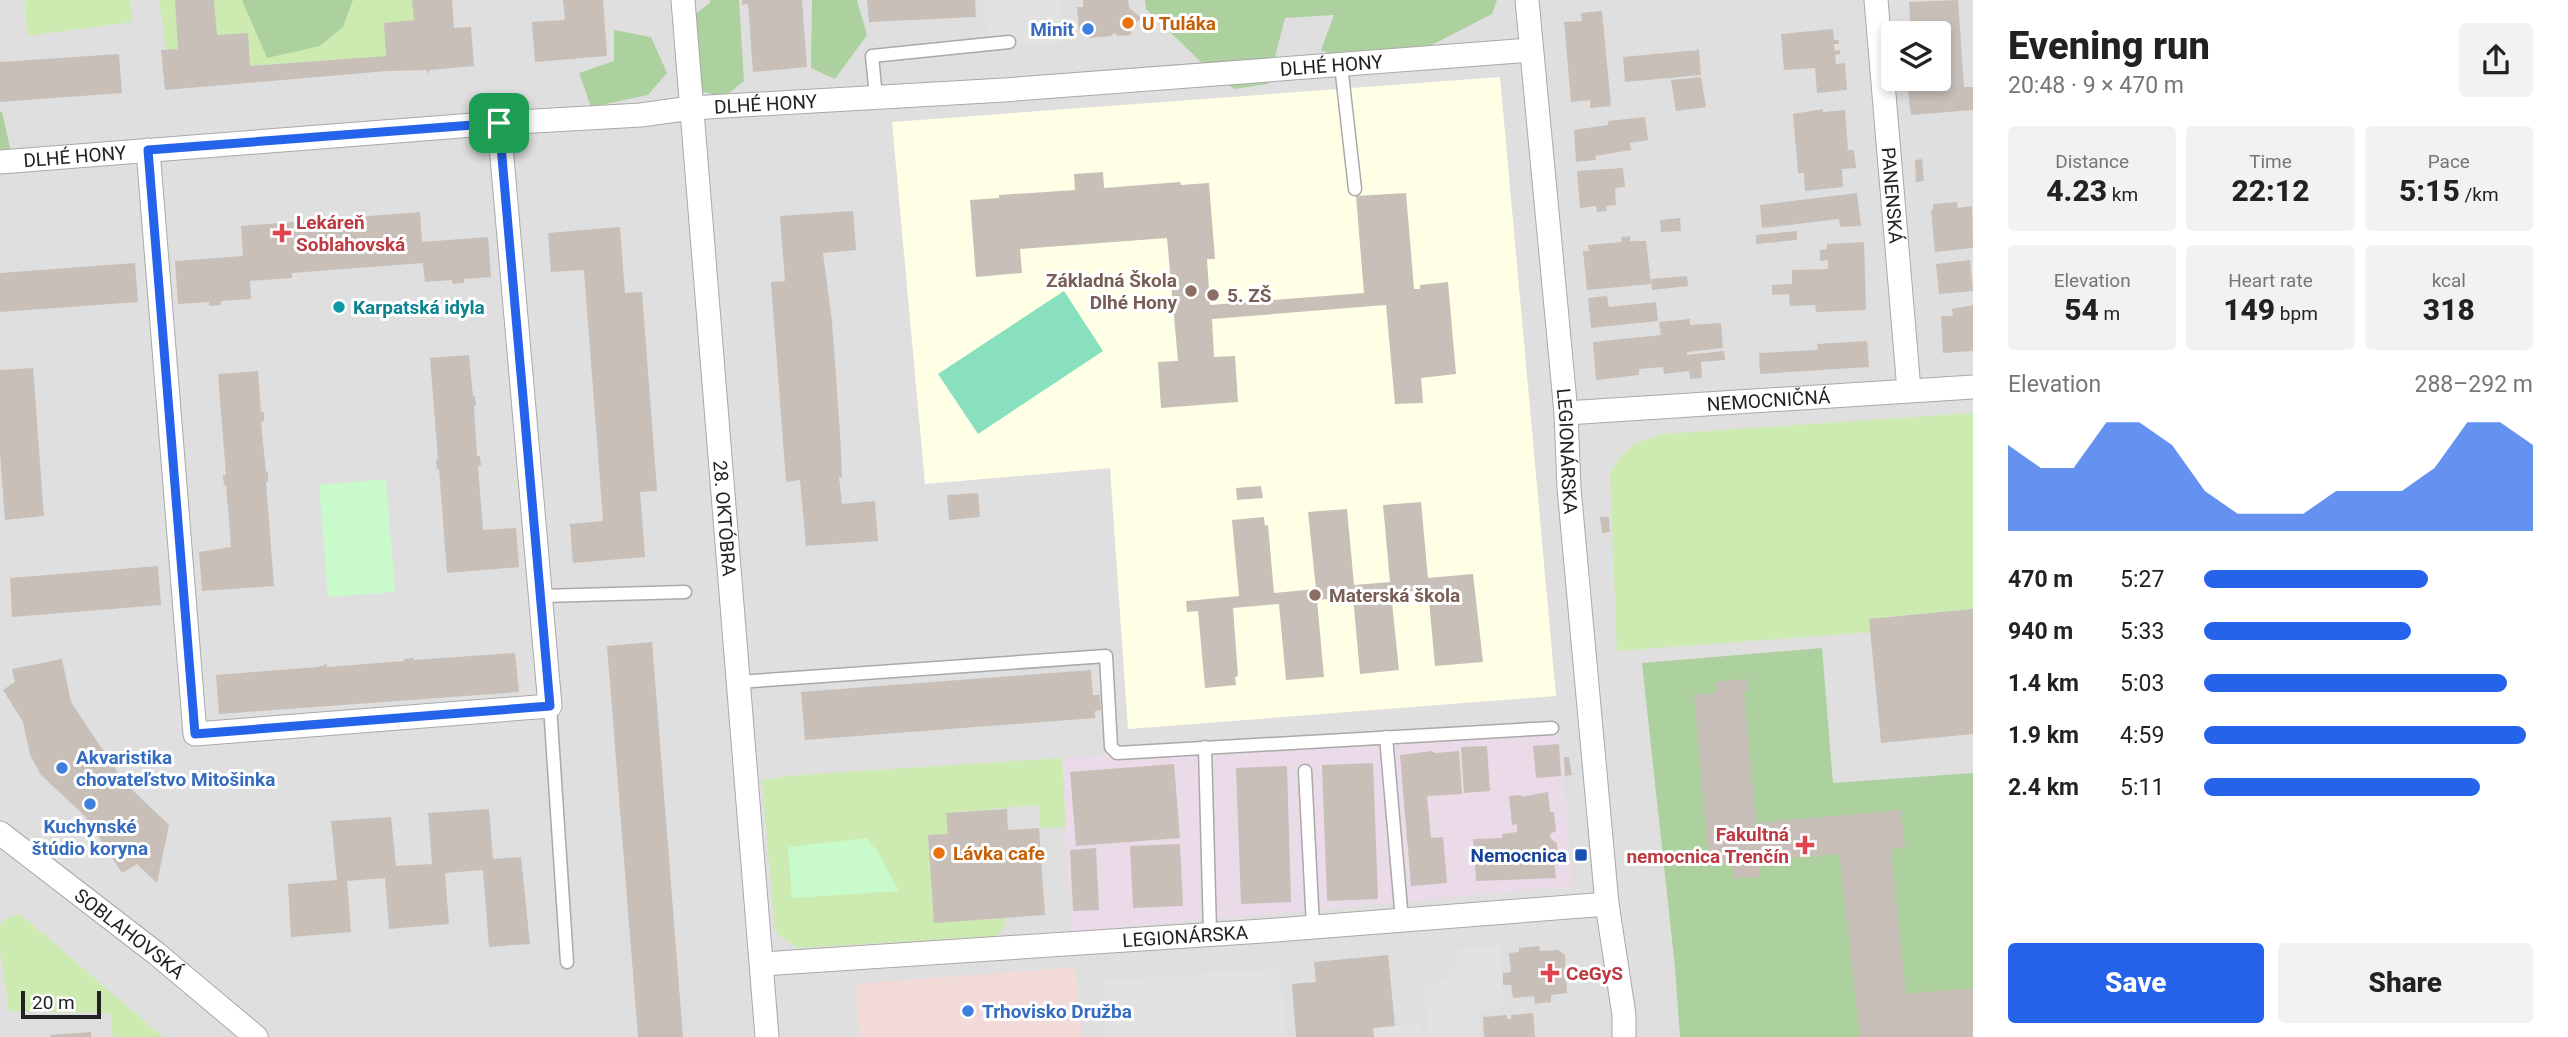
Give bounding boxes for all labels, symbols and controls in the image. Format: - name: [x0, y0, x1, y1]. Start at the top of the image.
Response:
- place label: U Tuláka: [1142, 12, 1216, 35]
- marker: U Tuláka: [1120, 15, 1136, 31]
- place label: Minit: [1030, 18, 1075, 41]
- marker: Minit: [1080, 21, 1096, 37]
- map controls: [1881, 21, 1951, 91]
- button: layers: [1881, 21, 1951, 91]
- button: share: [2459, 23, 2533, 97]
- text: Evening run: [2008, 24, 2210, 68]
- street label: DLHÉ HONY: [1279, 50, 1384, 81]
- text: 20:48 · 9 × 470 m: [2008, 72, 2184, 99]
- street label: DLHÉ HONY: [713, 89, 818, 118]
- pin: [469, 93, 529, 153]
- icon: arrive: [480, 104, 518, 142]
- street label: DLHÉ HONY: [22, 141, 128, 172]
- street label: PANENSKÁ: [1877, 146, 1908, 245]
- text: Distance: [2055, 150, 2129, 173]
- text: Time: [2249, 150, 2292, 173]
- text: Pace: [2428, 150, 2470, 173]
- text: 4.23: [2046, 173, 2107, 208]
- text: 22:12: [2232, 173, 2309, 208]
- text: 5:15: [2399, 173, 2460, 208]
- text: km: [2107, 183, 2138, 206]
- text: /km: [2460, 183, 2499, 206]
- place label: Lekáreň Soblahovská: [296, 211, 405, 256]
- marker: Lekáreň Soblahovská: [274, 225, 290, 241]
- place label: Základná Škola Dlhé Hony: [1046, 269, 1177, 314]
- text: Elevation: [2054, 269, 2131, 292]
- text: Heart rate: [2228, 269, 2313, 292]
- text: kcal: [2432, 269, 2466, 292]
- marker: Základná Škola Dlhé Hony: [1183, 283, 1199, 299]
- place label: 5. ZŠ: [1227, 284, 1272, 307]
- marker: 5. ZŠ: [1205, 287, 1221, 303]
- text: 54: [2064, 292, 2099, 327]
- text: 149: [2223, 292, 2275, 327]
- text: 318: [2423, 292, 2475, 327]
- place label: Karpatská idyla: [353, 296, 485, 319]
- marker: Karpatská idyla: [331, 299, 347, 315]
- text: m: [2099, 302, 2120, 325]
- text: bpm: [2275, 302, 2318, 325]
- text: Elevation: [2008, 371, 2101, 398]
- text: 288–292 m: [2414, 371, 2533, 398]
- street label: NEMOCNIČNÁ: [1706, 385, 1832, 415]
- street label: LEGIONÁRSKA: [1552, 387, 1583, 515]
- street label: 28. OKTÓBRA: [709, 459, 741, 578]
- text: 470 m: [2008, 566, 2073, 593]
- text: 5:27: [2120, 566, 2164, 593]
- place label: Materská škola: [1329, 584, 1460, 607]
- marker: Materská škola: [1307, 587, 1323, 603]
- text: 940 m: [2008, 618, 2073, 645]
- text: 5:33: [2120, 618, 2164, 645]
- text: 1.4 km: [2008, 670, 2079, 697]
- text: 5:03: [2120, 670, 2164, 697]
- text: 1.9 km: [2008, 722, 2079, 749]
- text: 4:59: [2120, 722, 2164, 749]
- place label: Akvaristika chovateľstvo Mitošinka: [76, 746, 275, 791]
- marker: Akvaristika chovateľstvo Mitošinka: [54, 760, 70, 776]
- text: 2.4 km: [2008, 774, 2079, 801]
- text: 5:11: [2120, 774, 2164, 801]
- marker: Kuchynské štúdio koryna: [82, 796, 98, 812]
- place label: Kuchynské štúdio koryna: [32, 815, 148, 860]
- place label: Fakultná nemocnica Trenčín: [1626, 823, 1789, 868]
- marker: Fakultná nemocnica Trenčín: [1795, 835, 1815, 855]
- place label: Lávka cafe: [953, 842, 1045, 865]
- place label: Nemocnica: [1471, 844, 1567, 867]
- marker: Lávka cafe: [931, 845, 947, 861]
- marker: Nemocnica: [1573, 847, 1589, 863]
- street label: SOBLAHOVSKÁ: [70, 883, 190, 984]
- street label: LEGIONÁRSKA: [1122, 920, 1249, 952]
- button: Save: [2008, 943, 2264, 1023]
- button: Share: [2278, 943, 2533, 1023]
- place label: CeGyS: [1566, 962, 1623, 985]
- marker: CeGyS: [1540, 963, 1560, 983]
- scale bar: [21, 988, 102, 1020]
- text: 20 m: [32, 991, 75, 1014]
- place label: Trhovisko Družba: [982, 1000, 1132, 1023]
- marker: Trhovisko Družba: [960, 1003, 976, 1019]

